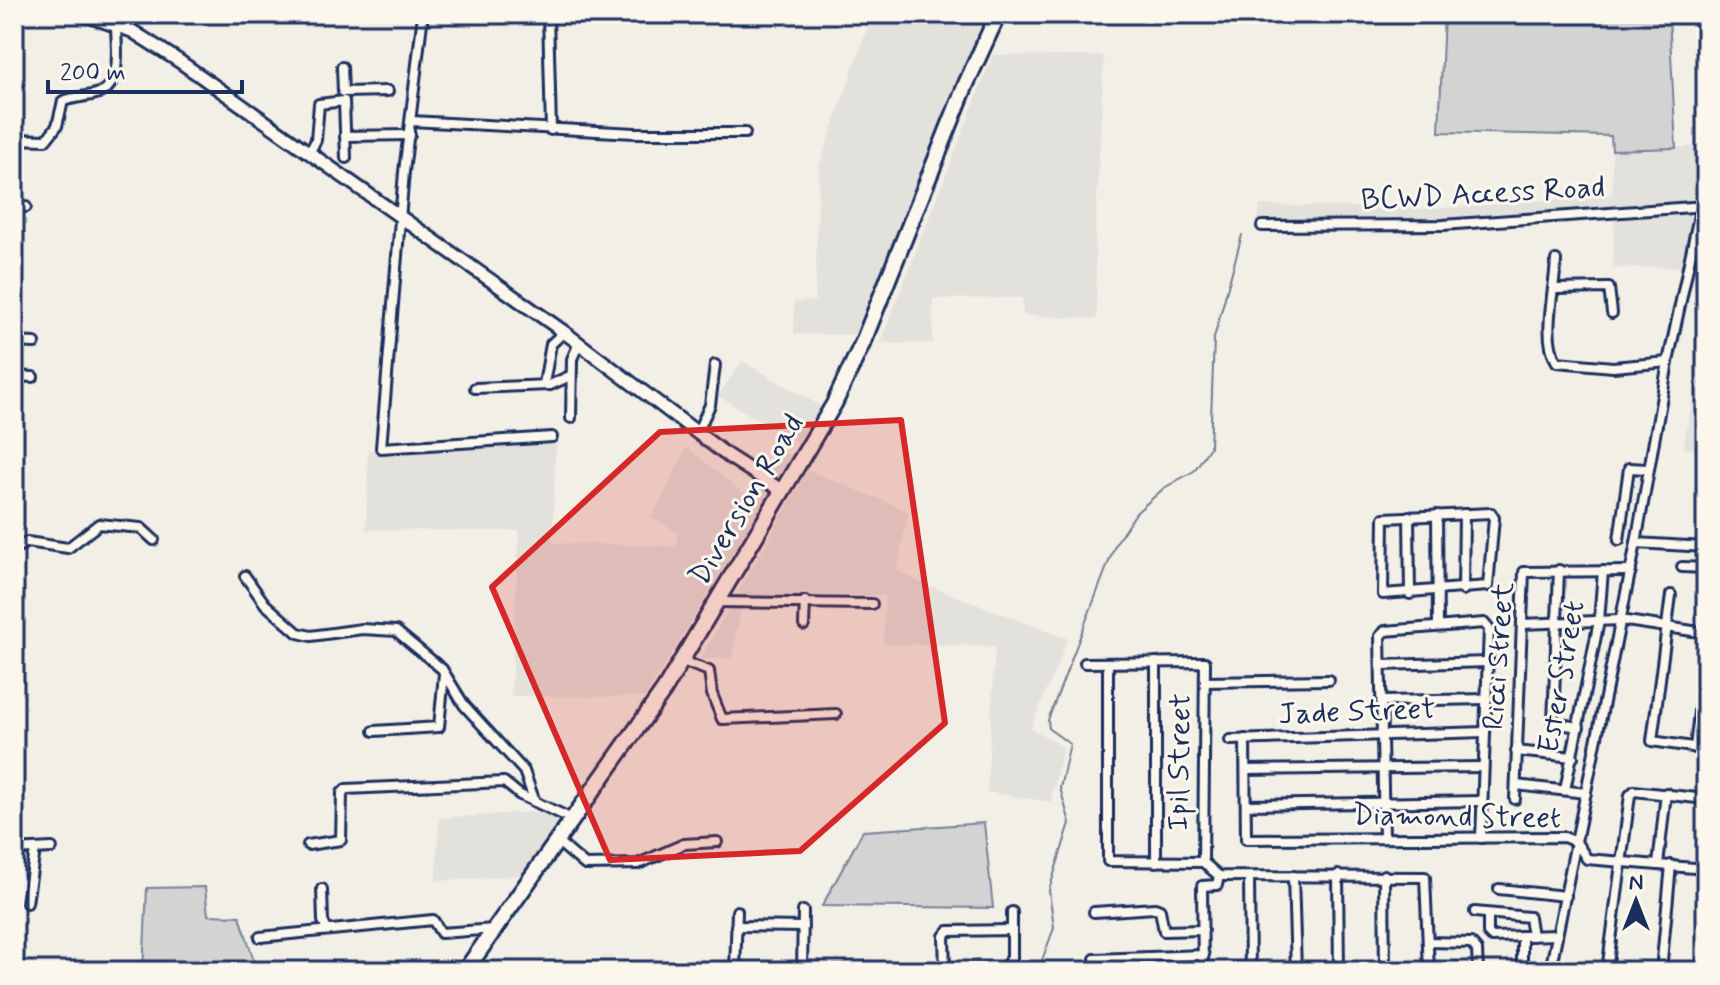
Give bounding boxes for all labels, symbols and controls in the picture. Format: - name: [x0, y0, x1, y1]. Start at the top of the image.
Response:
- scale bar: [48, 44, 242, 94]
- text: 200 m: [60, 58, 126, 89]
- street label: BCWD Access Road: [1360, 168, 1606, 220]
- street label: Diversion Road: [681, 407, 813, 593]
- street label: Ricci Street: [1474, 580, 1524, 731]
- street label: Ester Street: [1529, 598, 1595, 756]
- street label: Jade Street: [1278, 690, 1436, 734]
- street label: Ipil Street: [1159, 693, 1201, 831]
- street label: Diamond Street: [1352, 796, 1562, 838]
- north arrow: [1596, 861, 1676, 941]
- text: N: [1629, 869, 1643, 897]

